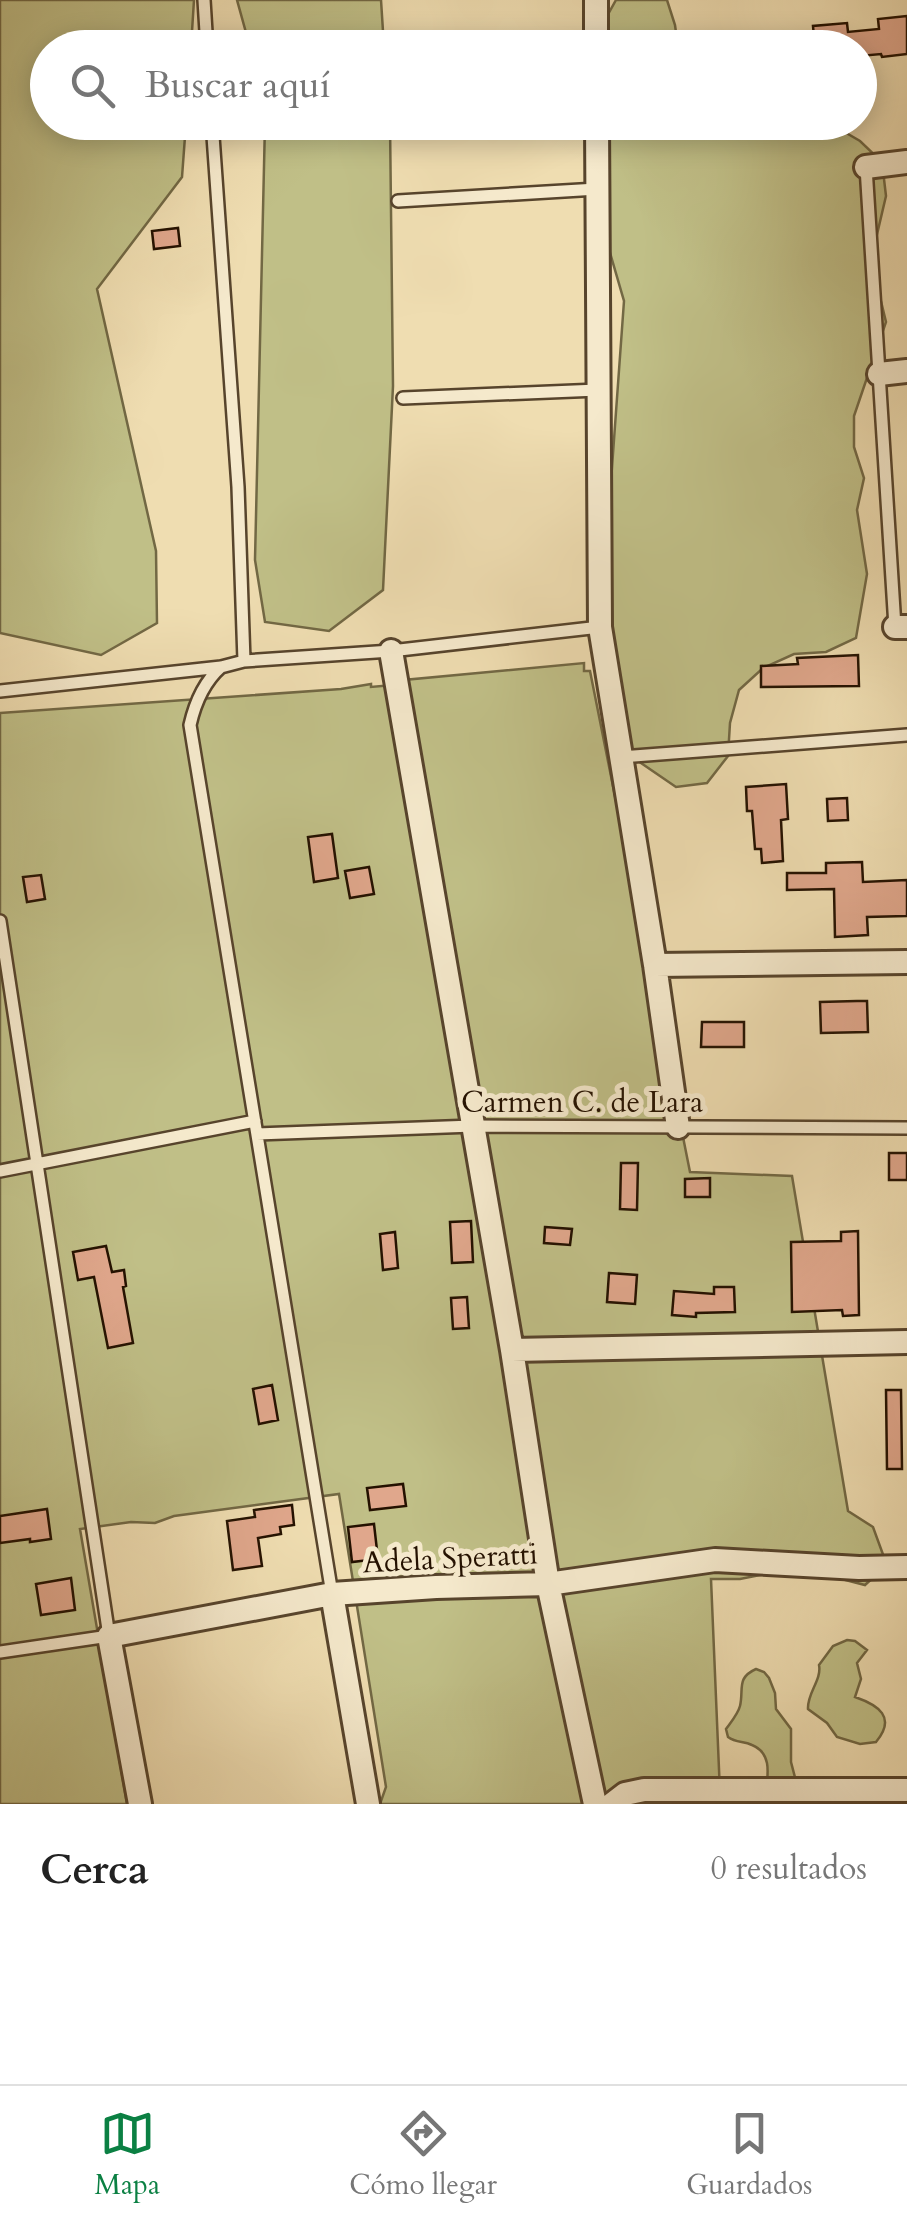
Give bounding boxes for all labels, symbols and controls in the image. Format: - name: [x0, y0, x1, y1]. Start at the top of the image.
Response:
- search box: [30, 30, 877, 140]
- icon: search: [65, 58, 120, 113]
- text: Buscar aquí: [145, 59, 331, 111]
- street label: Carmen C. de Lara: [461, 1082, 703, 1123]
- street label: Adela Speratti: [361, 1533, 539, 1584]
- text: Cerca: [40, 1841, 149, 1898]
- text: 0 resultados: [710, 1847, 867, 1891]
- tab: Mapa: [95, 2106, 160, 2204]
- tab: Cómo llegar: [349, 2106, 497, 2204]
- tab: Guardados: [686, 2106, 812, 2204]

